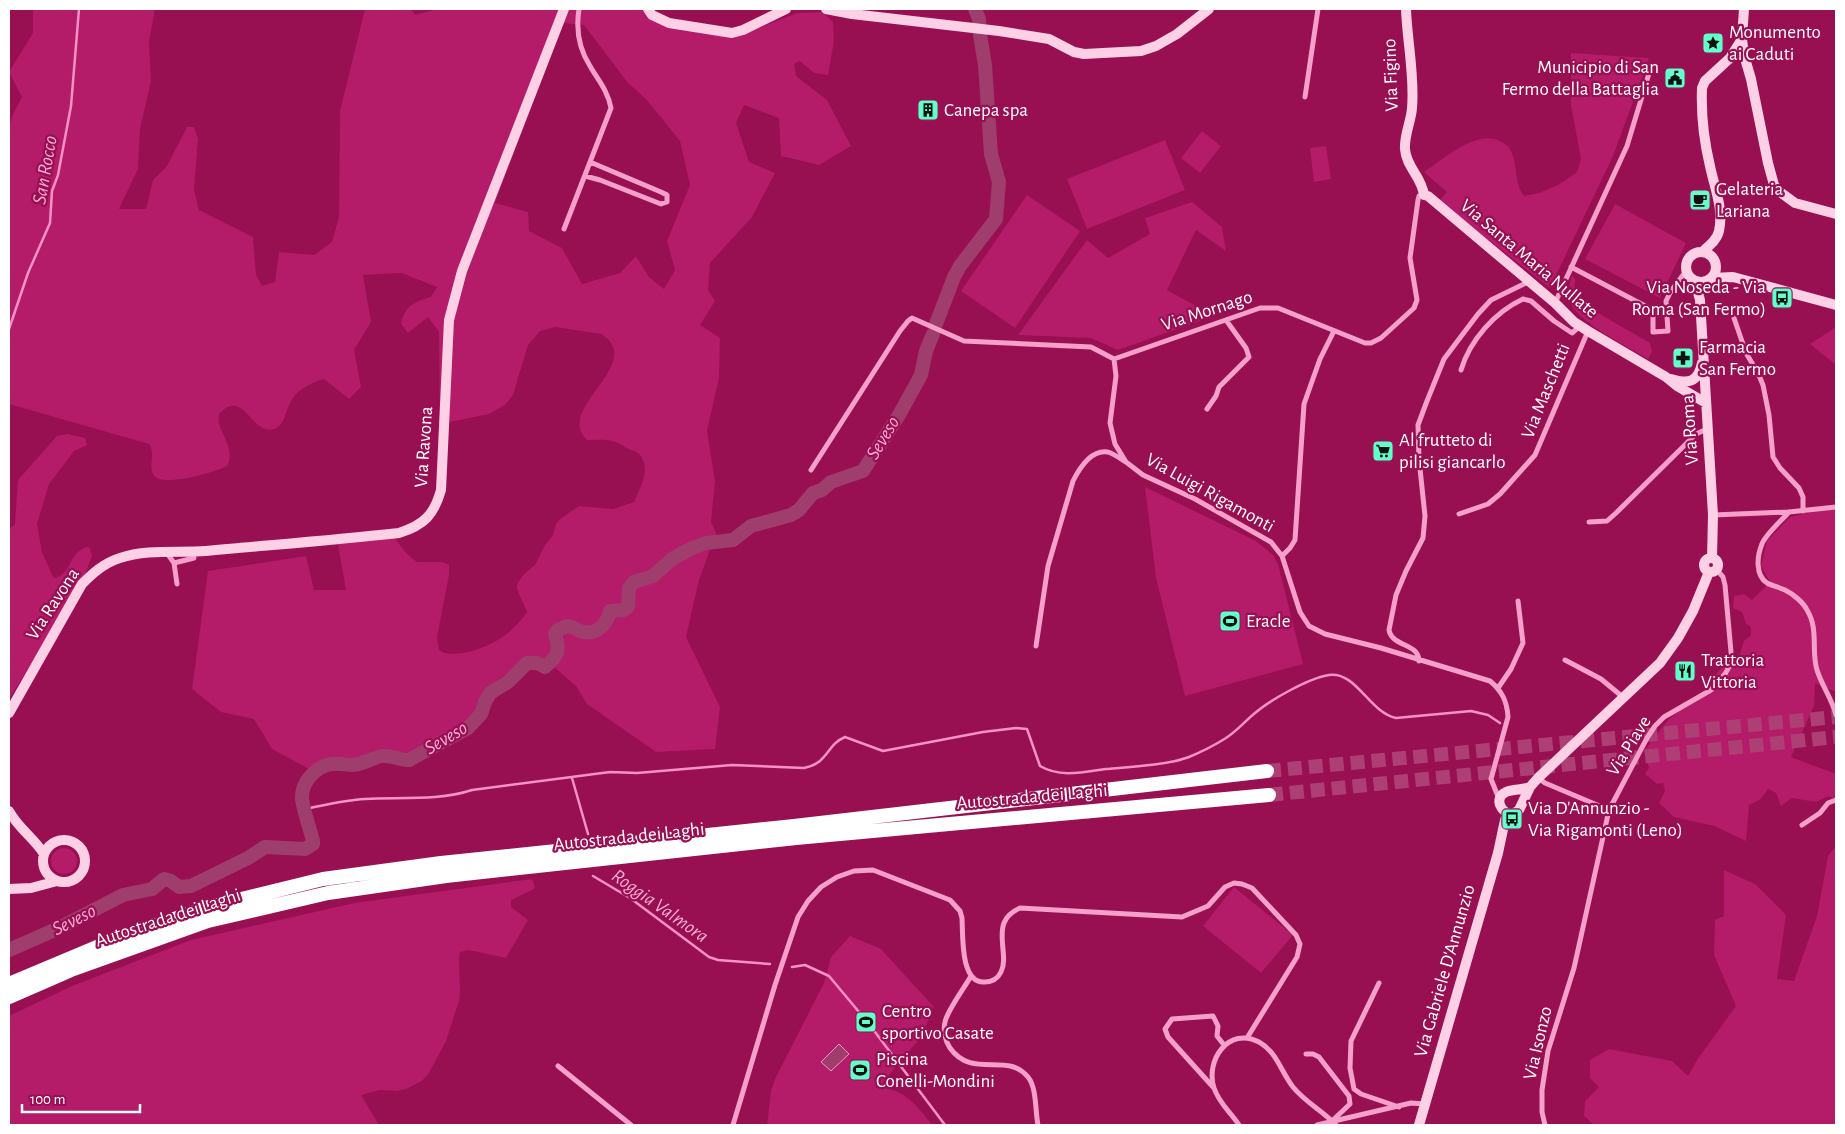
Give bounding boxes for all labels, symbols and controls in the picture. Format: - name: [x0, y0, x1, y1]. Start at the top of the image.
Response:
- place label: Monumento ai Caduti: [1729, 23, 1821, 64]
- place icon: Monumento ai Caduti: [1701, 31, 1725, 55]
- street label: Via Figino: [1380, 38, 1402, 112]
- place label: Municipio di San Fermo della Battaglia: [1502, 58, 1659, 99]
- public building icon: Municipio di San Fermo della Battaglia: [1663, 66, 1687, 90]
- building icon: Canepa spa: [916, 98, 940, 122]
- place label: Canepa spa: [944, 101, 1028, 120]
- water label: San Rocco: [29, 134, 61, 206]
- place label: Gelateria Lariana: [1716, 180, 1784, 221]
- cafe icon: Gelateria Lariana: [1688, 188, 1712, 212]
- street label: Via Santa Maria Nullate: [1456, 196, 1602, 322]
- place label: Via Noseda - Via Roma (San Fermo): [1631, 278, 1766, 319]
- bus stop icon: Via Noseda - Via Roma (San Fermo): [1770, 286, 1794, 310]
- street label: Via Mornago: [1159, 287, 1255, 335]
- place label: Farmacia San Fermo: [1699, 338, 1776, 379]
- street label: Via Maschetti: [1518, 341, 1574, 441]
- pharmacy icon: Farmacia San Fermo: [1671, 346, 1695, 370]
- street label: Via Roma: [1678, 394, 1702, 466]
- street label: Via Ravona: [412, 406, 436, 488]
- water label: Seveso: [863, 413, 903, 463]
- place label: Al frutteto di pilisi giancarlo: [1399, 431, 1505, 472]
- supermarket icon: Al frutteto di pilisi giancarlo: [1371, 439, 1395, 463]
- street label: Via Luigi Rigamonti: [1142, 450, 1278, 536]
- street label: Via Ravona: [23, 565, 83, 643]
- sports icon: Eracle: [1218, 609, 1242, 633]
- place label: Eracle: [1246, 612, 1290, 631]
- place label: Trattoria Vittoria: [1701, 651, 1765, 692]
- restaurant icon: Trattoria Vittoria: [1673, 659, 1697, 683]
- street label: Via Piave: [1603, 713, 1655, 779]
- water label: Seveso: [421, 718, 471, 758]
- street label: Autostrada dei Laghi: [956, 781, 1108, 813]
- place label: Via D'Annunzio - Via Rigamonti (Leno): [1528, 799, 1683, 840]
- bus stop icon: Via D'Annunzio - Via Rigamonti (Leno): [1500, 807, 1524, 831]
- street label: Autostrada dei Laghi: [553, 820, 705, 854]
- water label: Roggia Valmora: [608, 865, 712, 947]
- street label: Via Gabriele D'Annunzio: [1411, 883, 1479, 1059]
- street label: Autostrada dei Laghi: [93, 886, 243, 950]
- water label: Seveso: [49, 901, 99, 939]
- place label: Centro sportivo Casate: [882, 1002, 994, 1043]
- street label: Via Isonzo: [1520, 1004, 1556, 1082]
- sports icon: Centro sportivo Casate: [854, 1010, 878, 1034]
- place label: Piscina Conelli-Mondini: [876, 1050, 995, 1091]
- sports icon: Piscina Conelli-Mondini: [848, 1058, 872, 1082]
- scale bar: [22, 1082, 140, 1114]
- text: 100 m: [30, 1092, 65, 1107]

